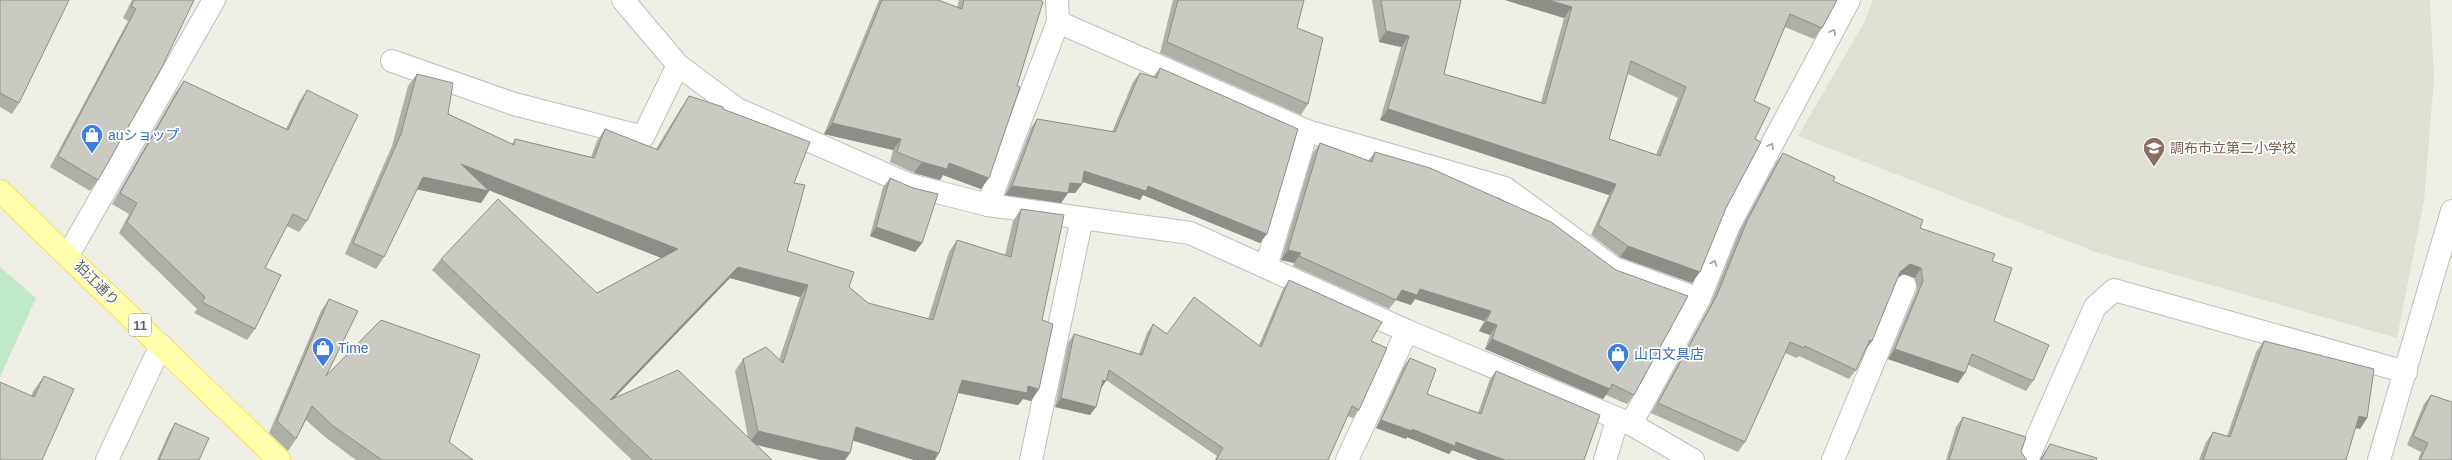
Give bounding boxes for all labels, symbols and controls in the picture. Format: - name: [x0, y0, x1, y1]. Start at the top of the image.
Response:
- one-way arrow: [1828, 29, 1836, 36]
- shop icon: auショップ: [79, 122, 105, 155]
- place label: auショップ: [108, 127, 180, 143]
- school or university icon: 調布市立第二小学校: [2141, 135, 2167, 168]
- place label: 調布市立第二小学校: [2170, 140, 2296, 156]
- one-way arrow: [1767, 143, 1774, 151]
- street label: 狛江通り: [72, 258, 122, 308]
- one-way arrow: [1709, 259, 1717, 266]
- road number: 11: [129, 314, 151, 336]
- shop icon: Time: [310, 335, 336, 368]
- place label: Time: [338, 340, 369, 356]
- shop icon: 山口文具店: [1605, 341, 1631, 374]
- place label: 山口文具店: [1634, 346, 1704, 362]

